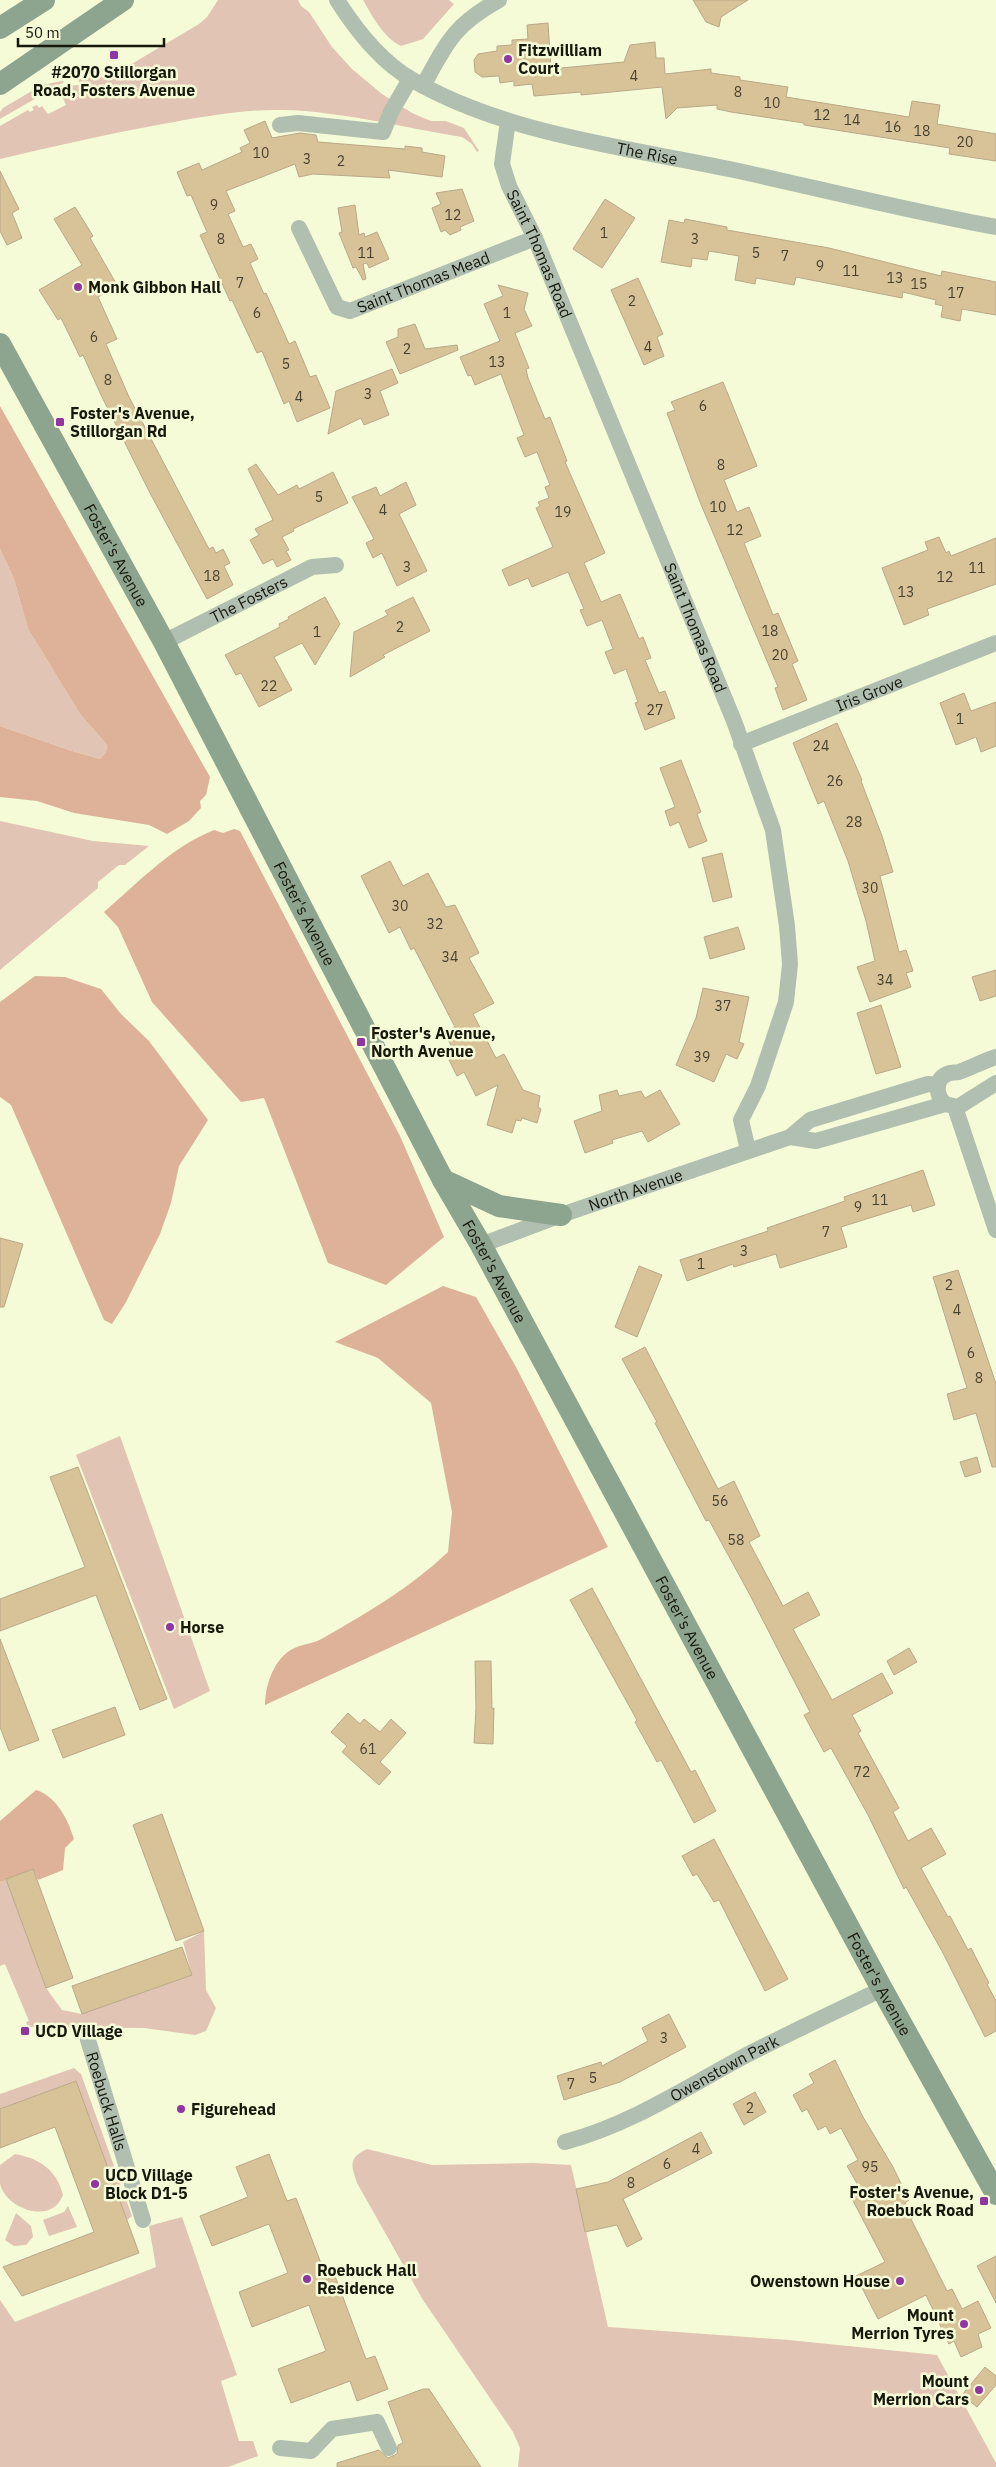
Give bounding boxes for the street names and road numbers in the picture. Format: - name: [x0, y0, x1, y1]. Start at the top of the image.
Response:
- street label: The Rise: [615, 138, 680, 169]
- street label: Saint Thomas Road: [502, 186, 577, 321]
- street label: Saint Thomas Mead: [354, 247, 493, 317]
- street label: Foster's Avenue: [80, 500, 153, 610]
- street label: Saint Thomas Road: [660, 560, 731, 695]
- street label: The Fosters: [207, 571, 291, 627]
- street label: Iris Grove: [833, 671, 906, 715]
- street label: Foster's Avenue: [269, 858, 340, 969]
- street label: North Avenue: [586, 1164, 685, 1215]
- street label: Foster's Avenue: [458, 1216, 531, 1326]
- street label: Foster's Avenue: [651, 1572, 723, 1683]
- street label: Foster's Avenue: [843, 1929, 916, 2039]
- street label: Owenstown Park: [666, 2030, 782, 2106]
- street label: Roebuck Halls: [82, 2049, 131, 2153]

